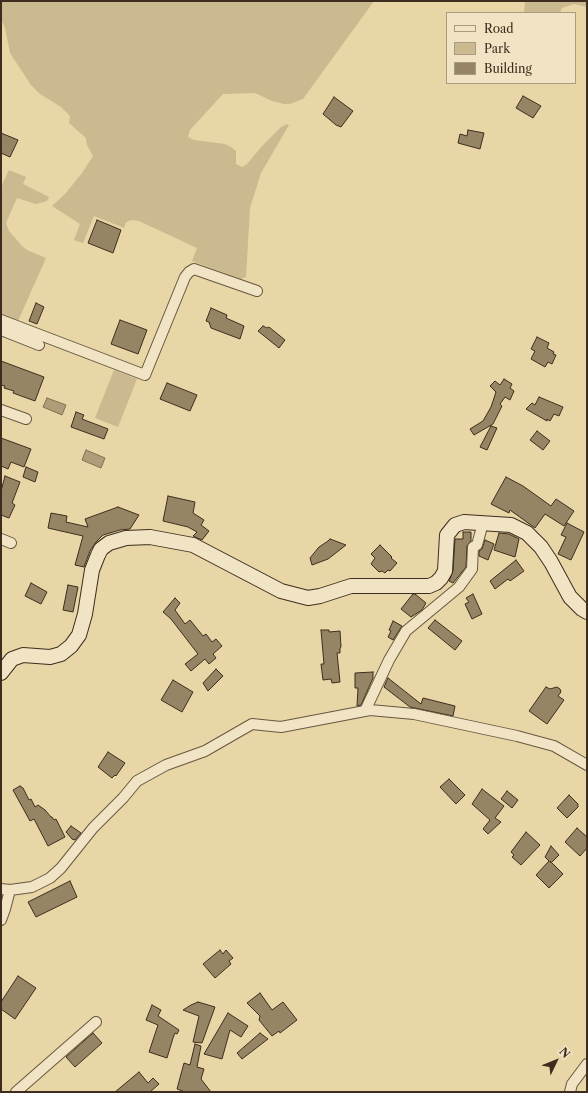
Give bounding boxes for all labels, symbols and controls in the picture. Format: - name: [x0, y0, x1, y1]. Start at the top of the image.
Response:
- legend: [446, 12, 576, 84]
- text: Road: [484, 21, 514, 36]
- text: Park: [484, 41, 510, 56]
- text: Building: [484, 61, 532, 76]
- north arrow: [536, 1041, 576, 1081]
- text: N: [556, 1045, 573, 1061]

